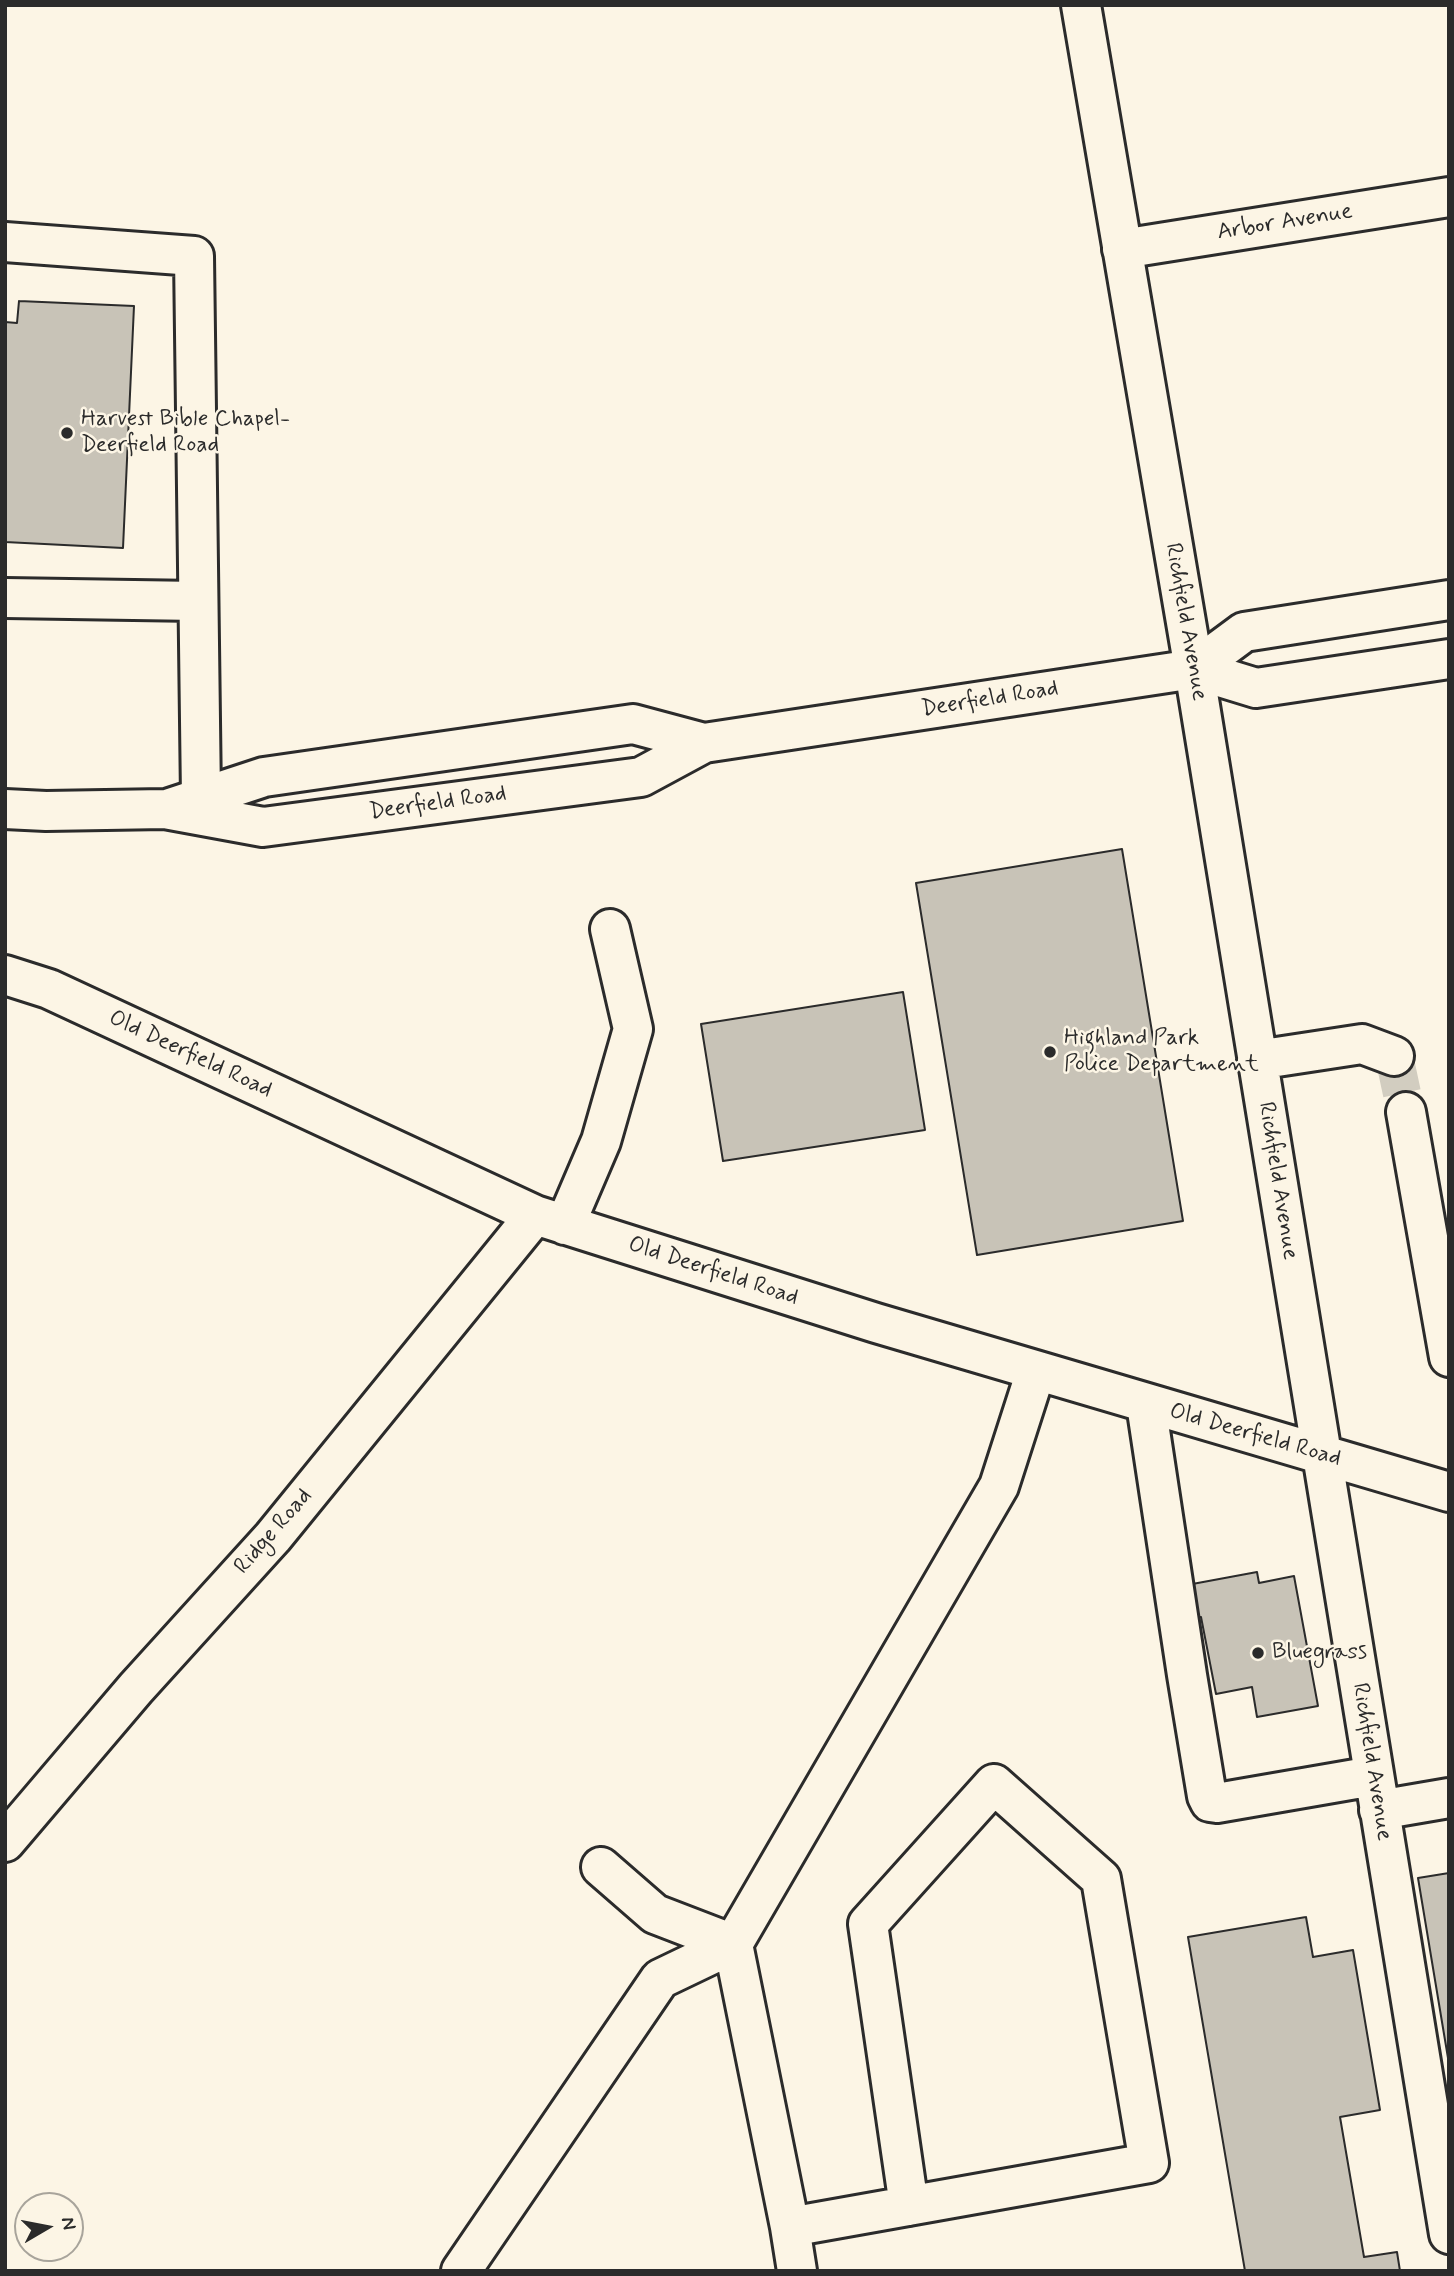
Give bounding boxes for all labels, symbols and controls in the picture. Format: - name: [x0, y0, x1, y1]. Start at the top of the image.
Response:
- street label: Arbor Avenue: [1215, 199, 1355, 247]
- place label: Harvest Bible Chapel- Deerfield Road: [81, 406, 290, 460]
- marker: Harvest Bible Chapel- Deerfield Road: [59, 425, 75, 441]
- street label: Richfield Avenue: [1158, 541, 1212, 703]
- street label: Deerfield Road: [920, 676, 1060, 724]
- street label: Deerfield Road: [368, 781, 508, 827]
- street label: Old Deerfield Road: [104, 1005, 276, 1105]
- place label: Highland Park Police Department: [1064, 1025, 1259, 1079]
- marker: Highland Park Police Department: [1042, 1044, 1058, 1060]
- street label: Richfield Avenue: [1251, 1100, 1303, 1262]
- street label: Old Deerfield Road: [625, 1232, 801, 1312]
- street label: Old Deerfield Road: [1166, 1398, 1344, 1474]
- street label: Ridge Road: [229, 1483, 319, 1581]
- place label: Bluegrass: [1272, 1639, 1367, 1667]
- marker: Bluegrass: [1250, 1645, 1266, 1661]
- street label: Richfield Avenue: [1345, 1681, 1397, 1843]
- north arrow: [14, 2192, 84, 2262]
- text: N: [55, 2215, 82, 2232]

